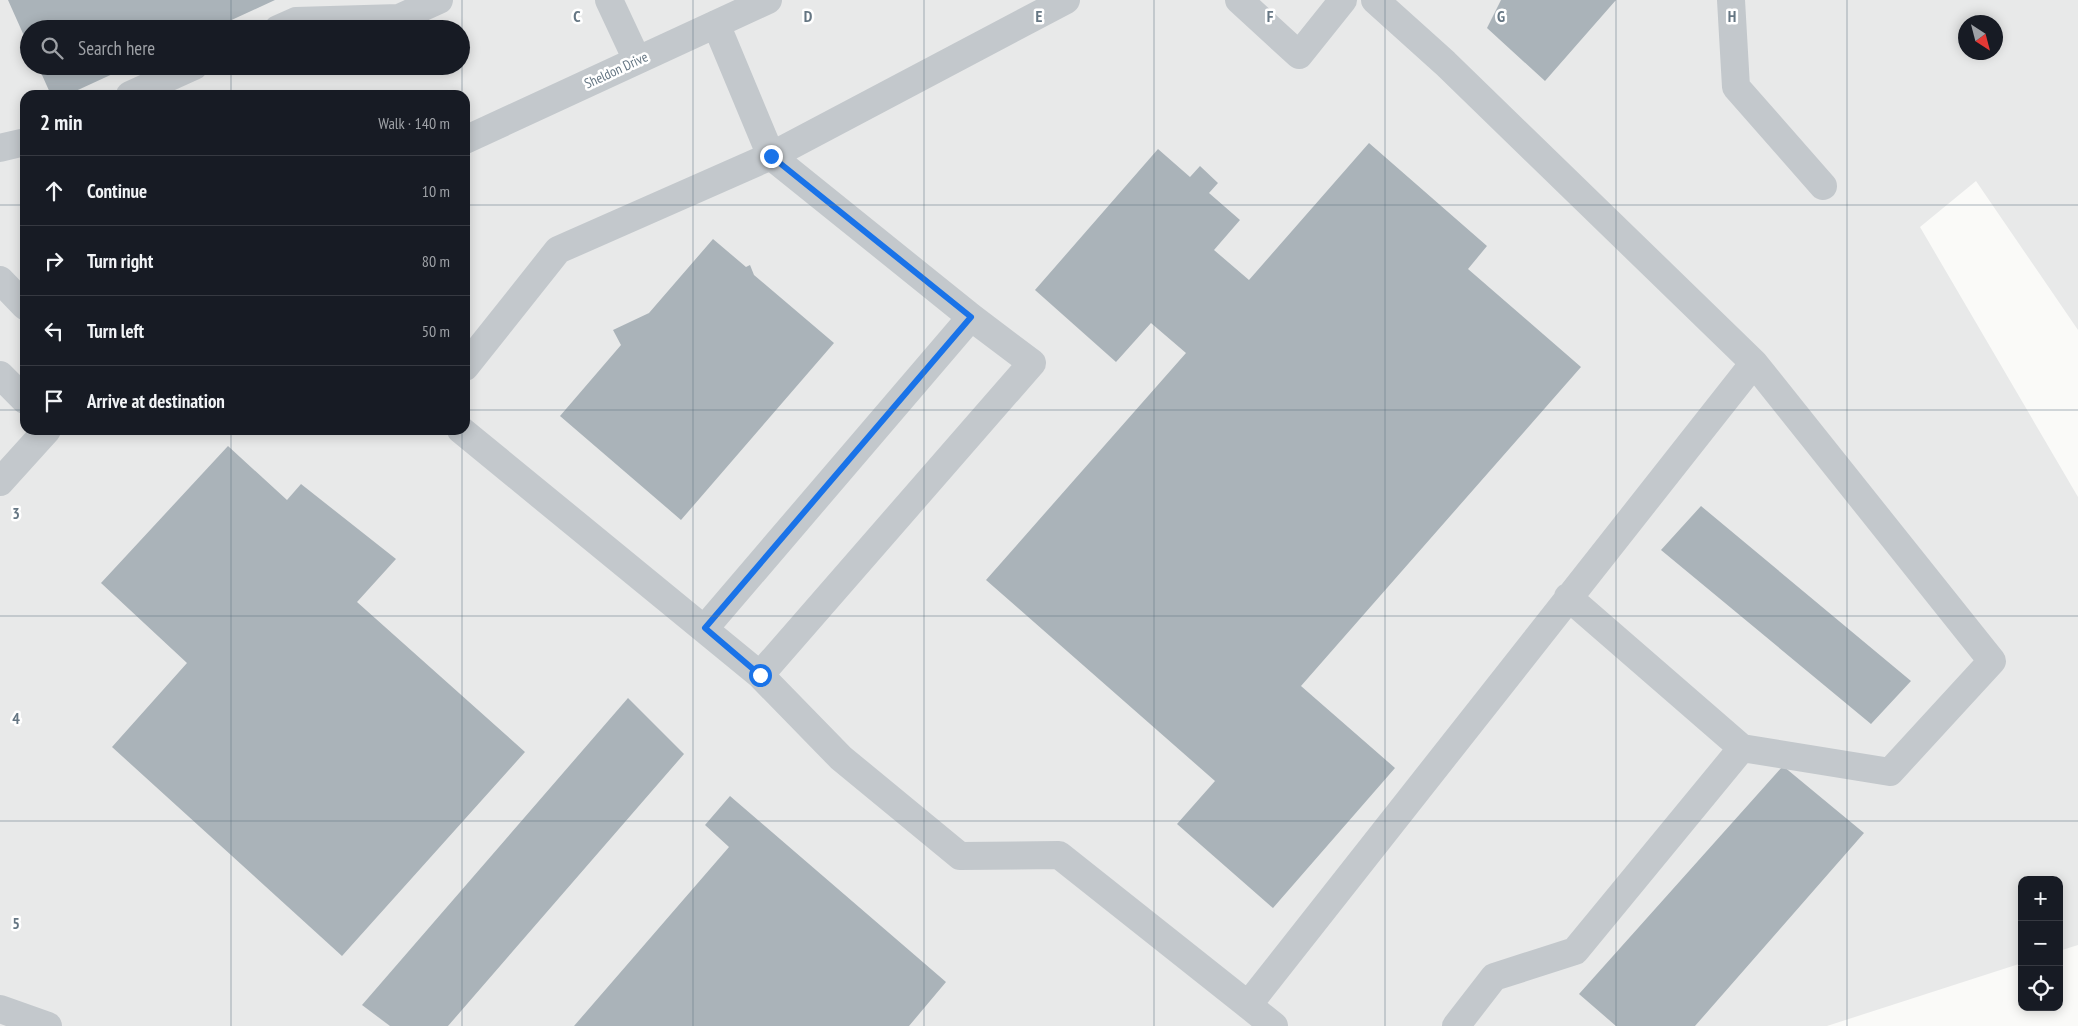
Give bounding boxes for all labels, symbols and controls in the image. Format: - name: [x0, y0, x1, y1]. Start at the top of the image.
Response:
- text: C: [573, 6, 581, 26]
- text: D: [804, 6, 813, 26]
- text: E: [1036, 6, 1043, 26]
- text: F: [1267, 6, 1274, 26]
- text: G: [1497, 6, 1505, 26]
- text: H: [1728, 6, 1736, 26]
- north arrow: [1958, 15, 2003, 60]
- search box: [20, 20, 470, 75]
- icon: search: [38, 34, 66, 62]
- text: Search here: [78, 36, 155, 60]
- street label: Sheldon Drive: [581, 47, 651, 92]
- text: 2 min: [40, 109, 82, 136]
- text: Walk · 140 m: [378, 113, 450, 133]
- route end: [760, 145, 783, 168]
- icon: ahead: [40, 177, 68, 205]
- text: Continue: [87, 179, 147, 203]
- text: 10 m: [422, 181, 450, 201]
- icon: right: [40, 247, 68, 275]
- text: Turn right: [87, 249, 153, 273]
- text: 80 m: [422, 251, 450, 271]
- icon: left: [40, 317, 68, 345]
- text: Turn left: [87, 319, 144, 343]
- text: 50 m: [422, 321, 450, 341]
- icon: arrive: [40, 387, 68, 415]
- text: Arrive at destination: [87, 389, 225, 413]
- text: 3: [12, 503, 20, 523]
- route start: [749, 664, 772, 687]
- text: 4: [12, 708, 20, 728]
- map controls: [2018, 876, 2063, 1011]
- button: +: [2018, 876, 2063, 921]
- text: 5: [12, 913, 20, 933]
- button: −: [2018, 921, 2063, 966]
- button: locate: [2018, 966, 2063, 1011]

